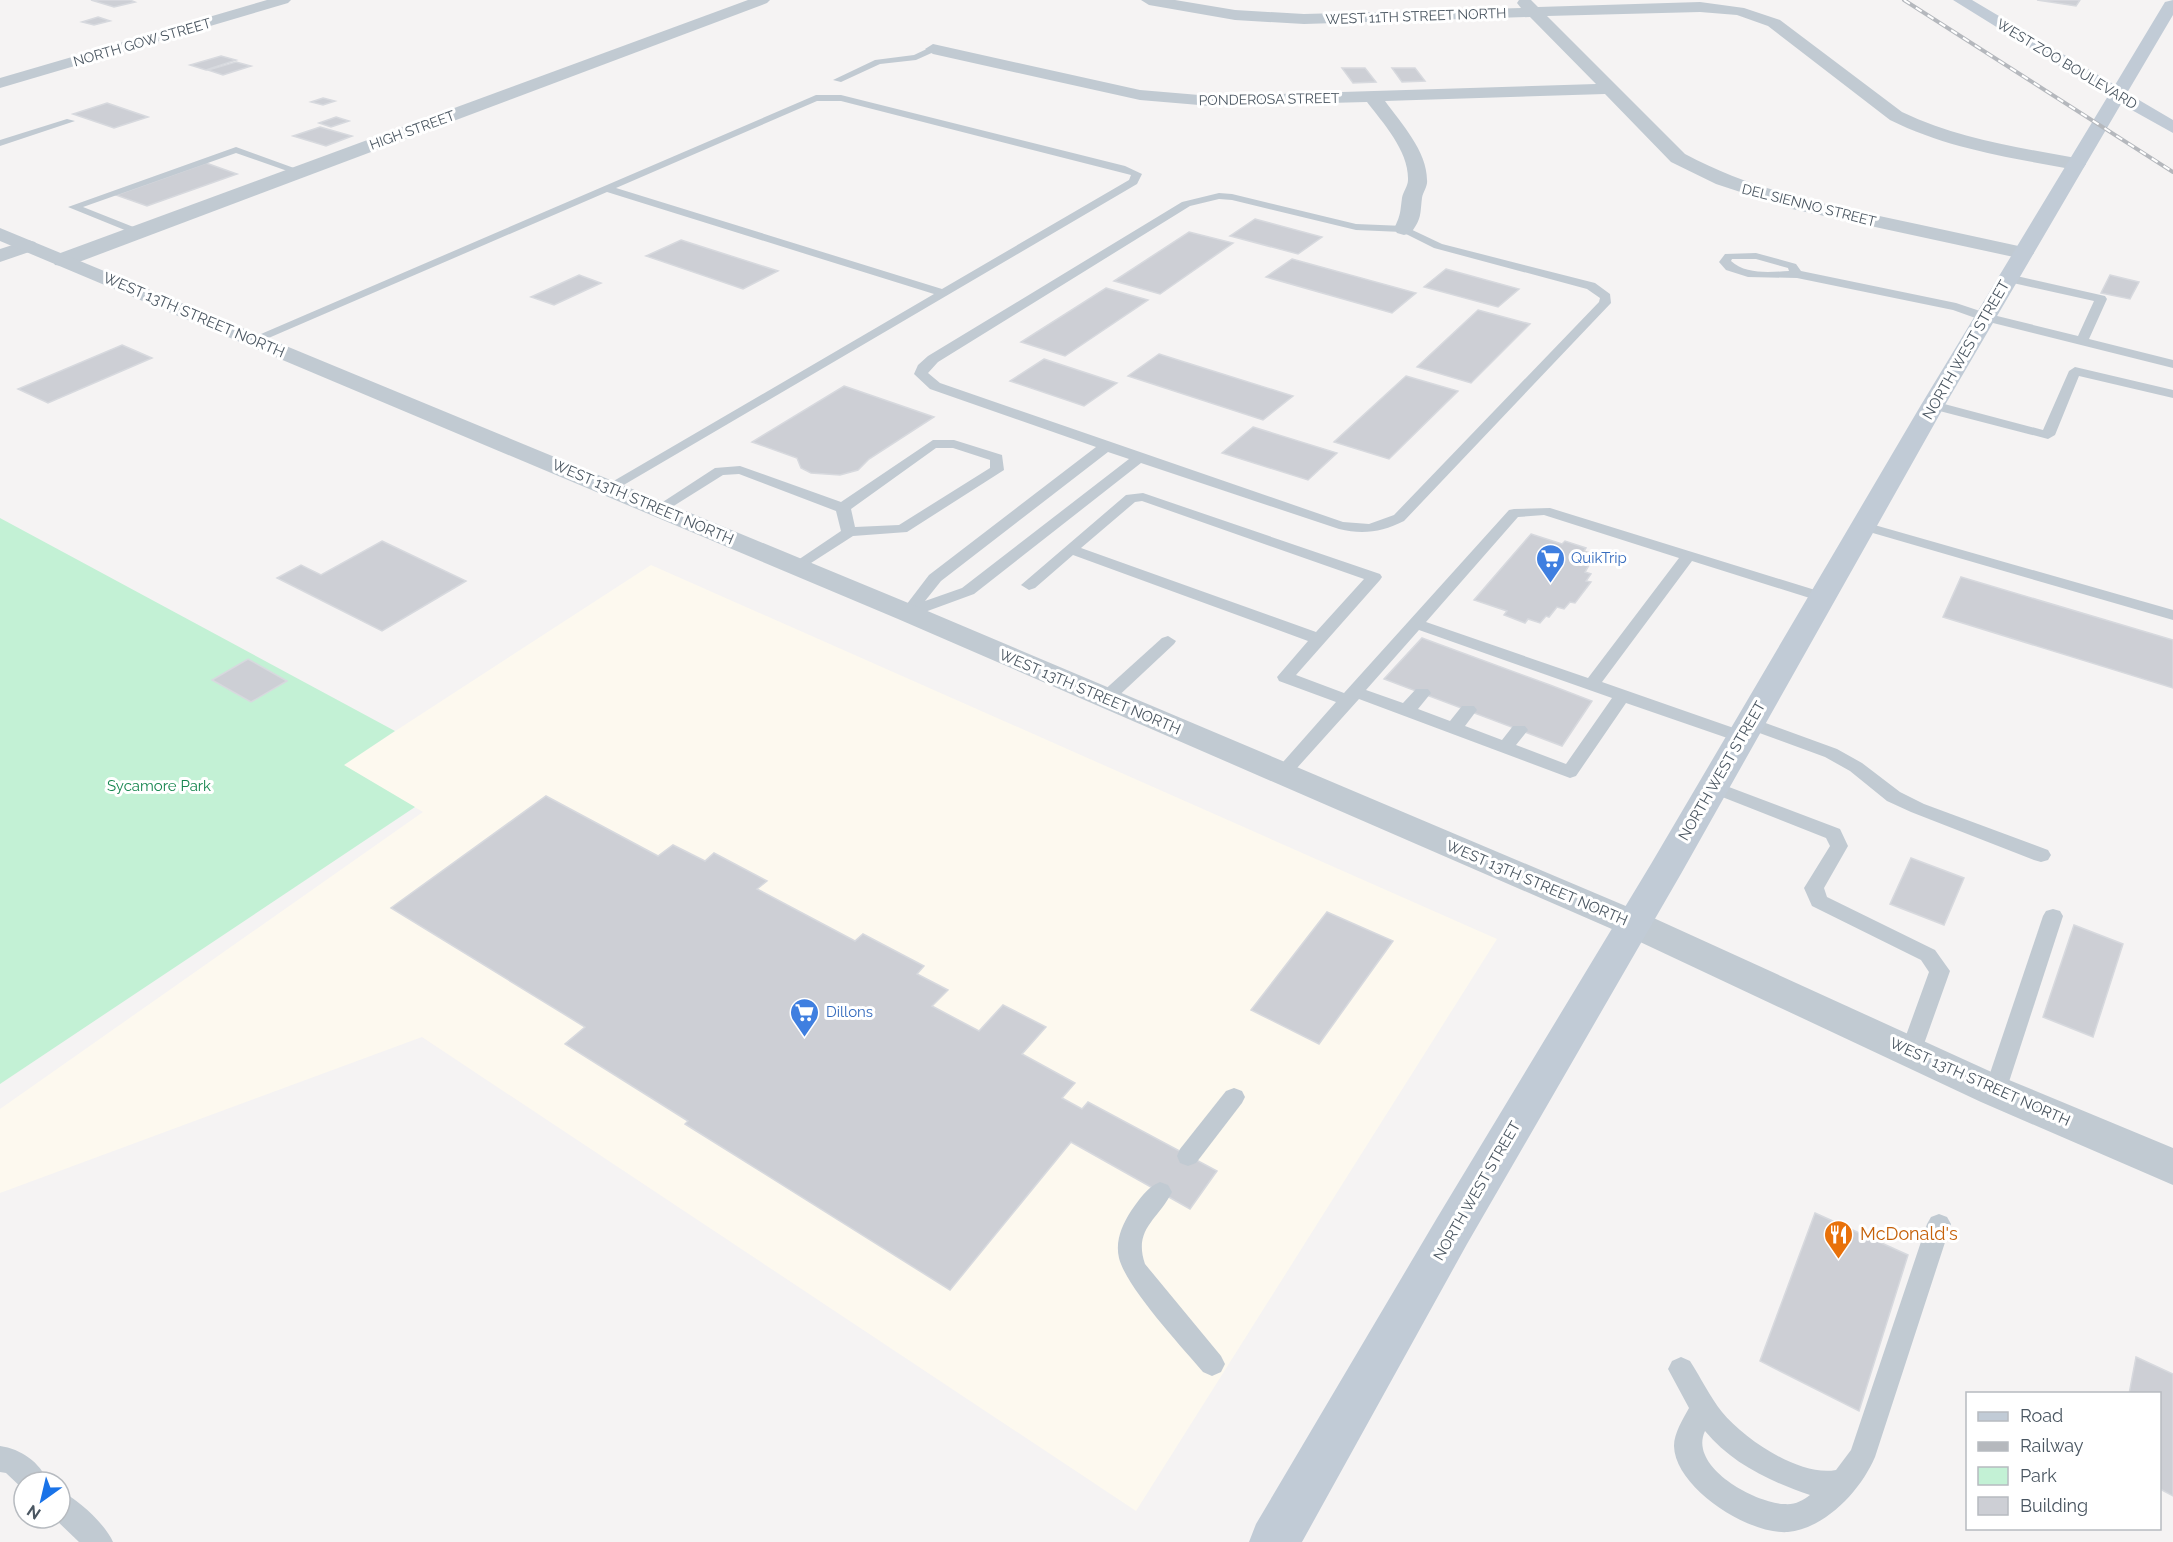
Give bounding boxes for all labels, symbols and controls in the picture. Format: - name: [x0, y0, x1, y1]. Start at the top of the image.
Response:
- street label: WEST 11TH STREET NORTH: [1325, 5, 1507, 27]
- street label: NORTH GOW STREET: [71, 15, 213, 69]
- street label: WEST ZOO BOULEVARD: [1994, 16, 2140, 112]
- street label: PONDEROSA STREET: [1198, 90, 1340, 108]
- street label: HIGH STREET: [367, 107, 457, 153]
- street label: DEL SIENNO STREET: [1740, 181, 1878, 230]
- street label: WEST 13TH STREET NORTH: [101, 269, 287, 361]
- street label: NORTH WEST STREET: [1919, 277, 2013, 423]
- street label: WEST 13TH STREET NORTH: [550, 456, 736, 548]
- supermarket icon: QuikTrip: [1534, 542, 1566, 584]
- place label: QuikTrip: [1571, 549, 1627, 567]
- street label: WEST 13TH STREET NORTH: [997, 646, 1183, 738]
- street label: NORTH WEST STREET: [1675, 698, 1769, 844]
- park label: Sycamore Park: [107, 777, 211, 795]
- street label: WEST 13TH STREET NORTH: [1444, 837, 1630, 929]
- supermarket icon: Dillons: [789, 996, 821, 1038]
- place label: Dillons: [826, 1003, 873, 1021]
- street label: WEST 13TH STREET NORTH: [1887, 1034, 2073, 1130]
- street label: NORTH WEST STREET: [1430, 1118, 1524, 1264]
- restaurant icon: McDonald's: [1823, 1218, 1855, 1260]
- place label: McDonald's: [1860, 1223, 1958, 1244]
- legend: [1966, 1392, 2161, 1530]
- text: Road: [2020, 1405, 2063, 1426]
- text: Railway: [2020, 1435, 2084, 1456]
- text: Park: [2020, 1465, 2057, 1486]
- north arrow: [12, 1470, 72, 1530]
- text: Building: [2020, 1495, 2088, 1516]
- text: N: [24, 1501, 44, 1523]

